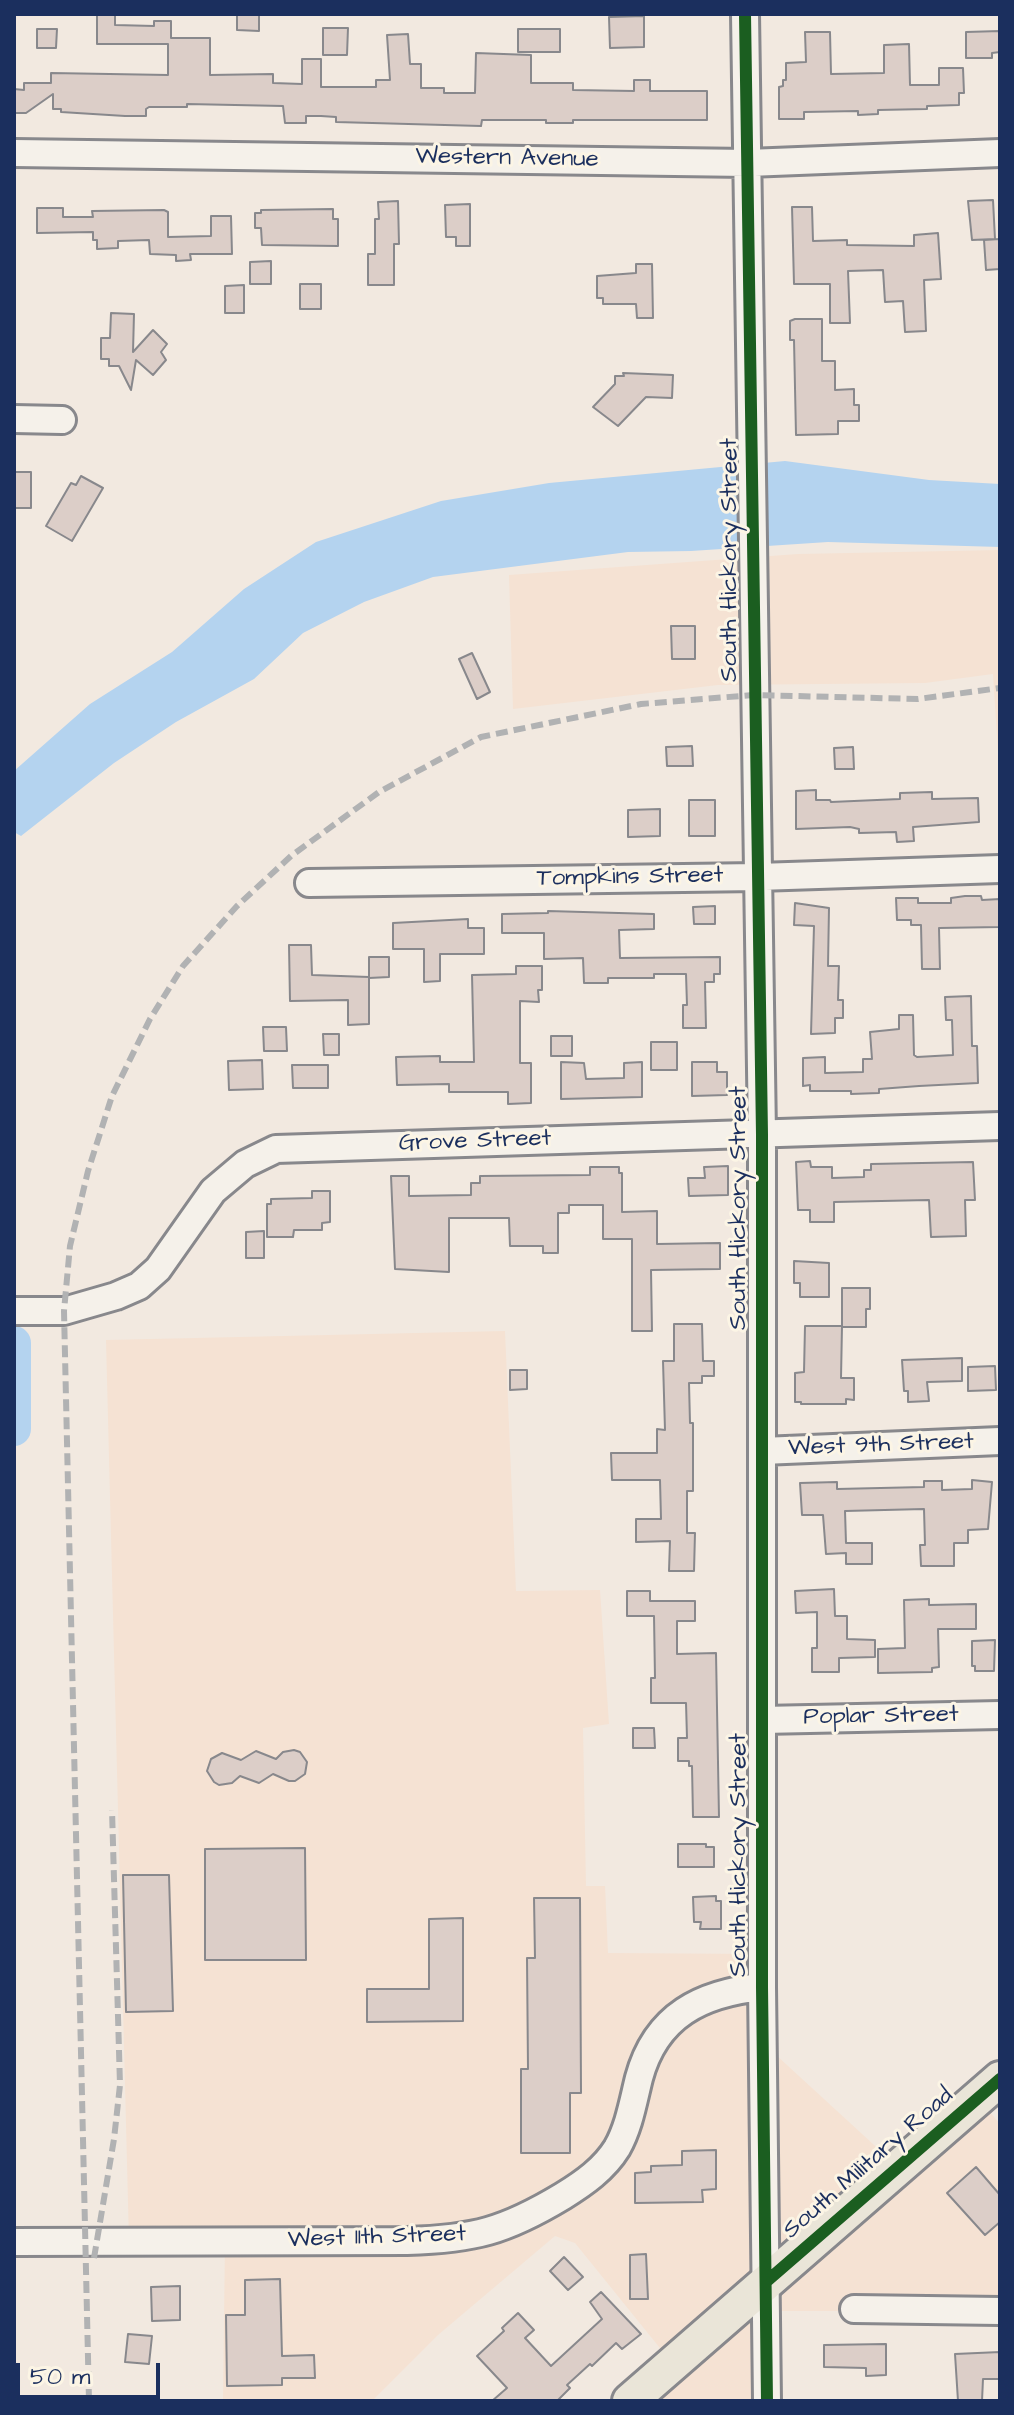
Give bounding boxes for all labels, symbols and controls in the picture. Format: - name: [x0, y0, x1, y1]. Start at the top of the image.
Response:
- street label: Western Avenue: [415, 143, 599, 175]
- street label: South Hickory Street: [717, 438, 745, 682]
- street label: Tompkins Street: [536, 862, 724, 894]
- street label: South Hickory Street: [726, 1086, 754, 1330]
- street label: Grove Street: [398, 1125, 552, 1159]
- street label: West 9th Street: [788, 1428, 974, 1464]
- street label: Poplar Street: [803, 1701, 959, 1733]
- street label: South Hickory Street: [726, 1733, 754, 1977]
- street label: South Military Road: [778, 2082, 960, 2246]
- street label: West 11th Street: [287, 2220, 467, 2256]
- scale bar: [20, 2347, 164, 2397]
- text: 50 m: [30, 2360, 90, 2394]

